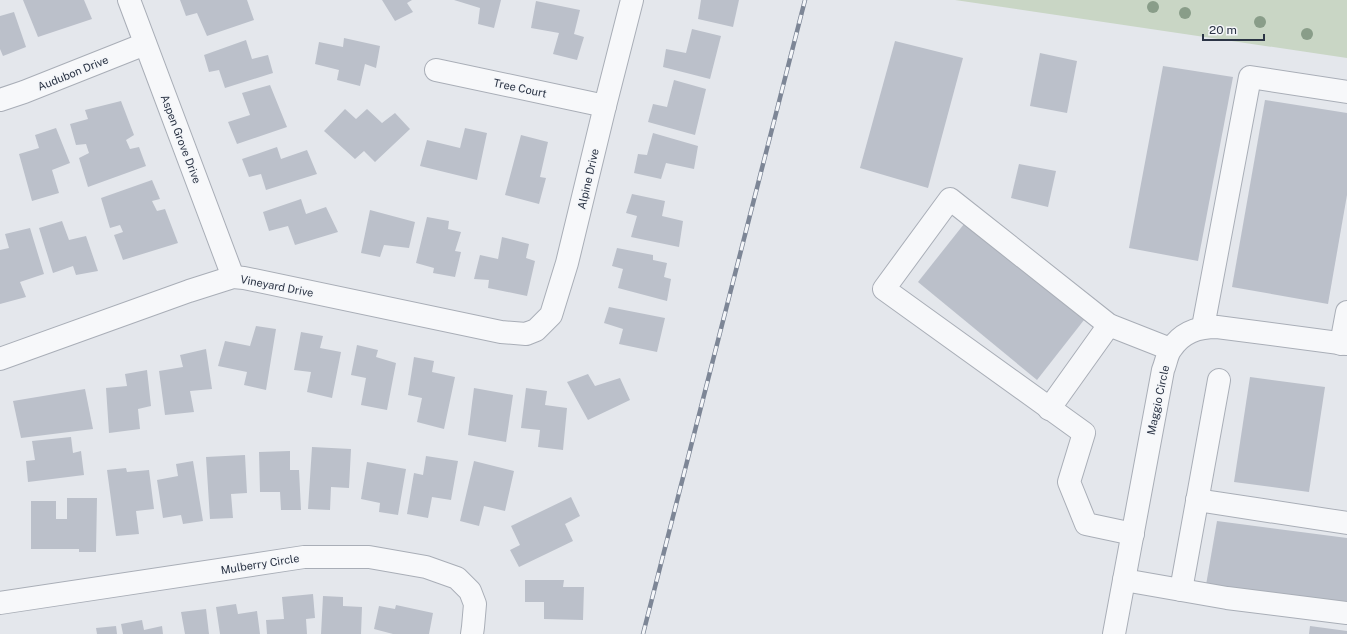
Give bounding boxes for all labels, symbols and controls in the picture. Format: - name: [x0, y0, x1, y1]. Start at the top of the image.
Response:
- scale bar: [1203, 16, 1264, 42]
- text: 20 m: [1209, 23, 1237, 37]
- street label: Audubon Drive: [36, 53, 110, 93]
- street label: Tree Court: [492, 77, 548, 99]
- street label: Aspen Grove Drive: [159, 93, 203, 185]
- street label: Alpine Drive: [575, 147, 601, 211]
- street label: Vineyard Drive: [239, 273, 315, 299]
- street label: Maggio Circle: [1145, 364, 1171, 436]
- street label: Mulberry Circle: [220, 552, 300, 576]

